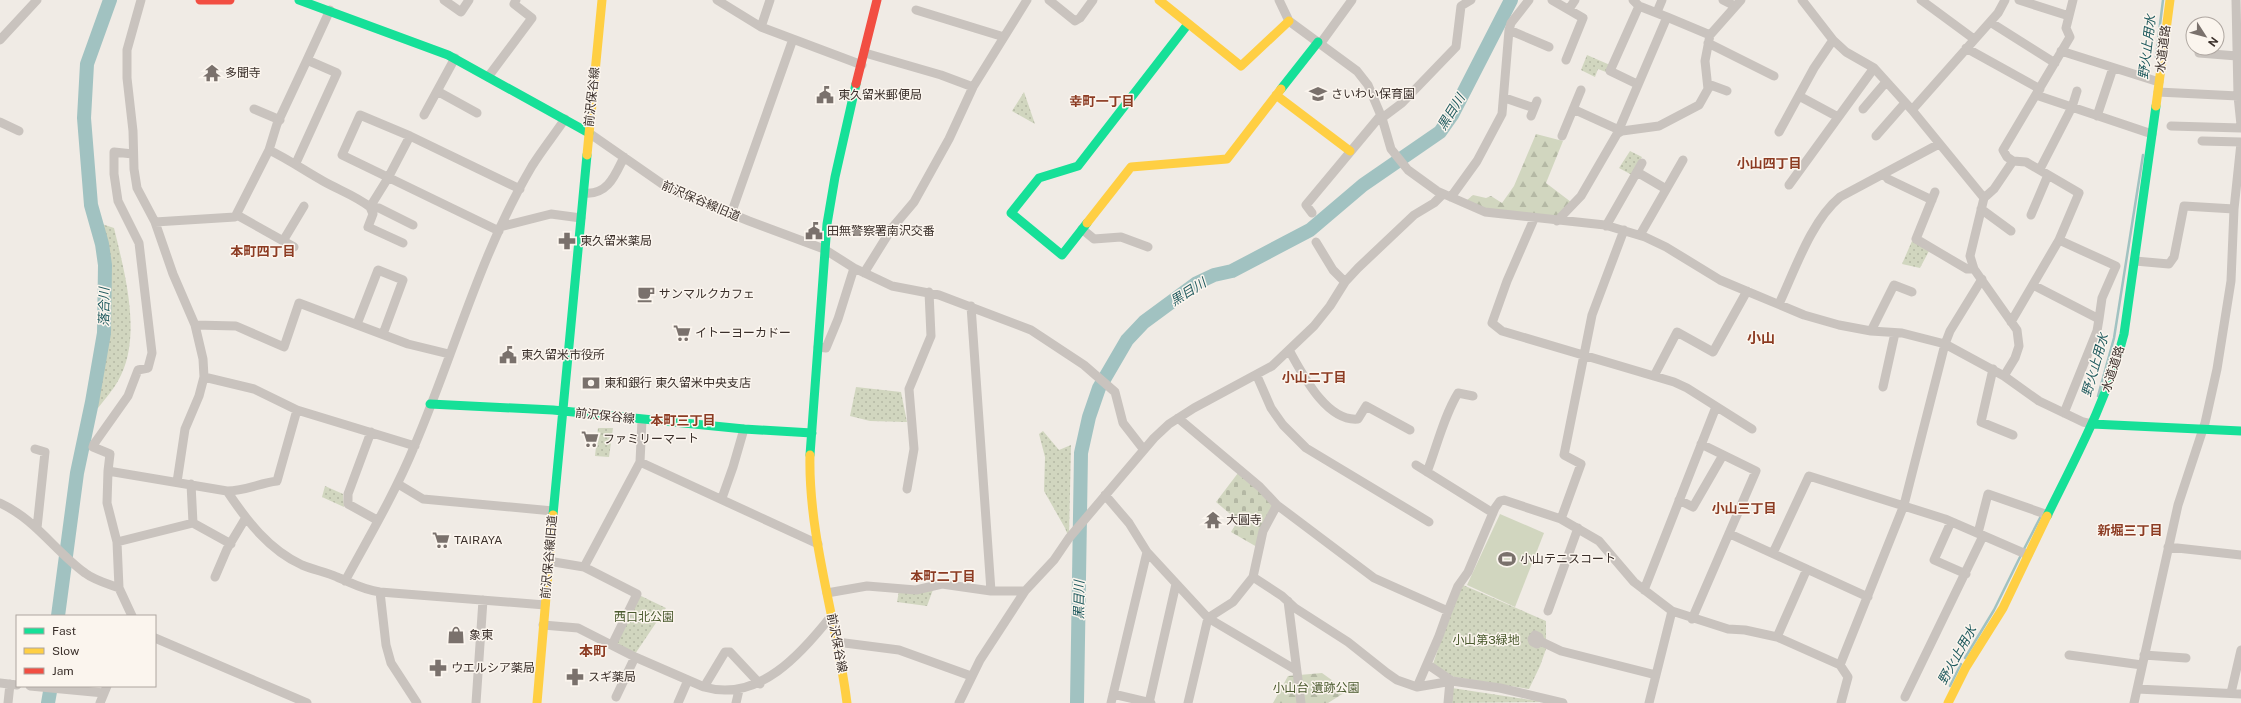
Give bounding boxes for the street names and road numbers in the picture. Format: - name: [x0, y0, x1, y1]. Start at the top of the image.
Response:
- street label: 水道道路: [2153, 24, 2173, 74]
- street label: 前沢保谷線: [582, 66, 602, 128]
- street label: 前沢保谷線旧道: [660, 178, 742, 224]
- street label: 水道道路: [2099, 344, 2127, 394]
- street label: 前沢保谷線: [574, 406, 636, 426]
- street label: 前沢保谷線旧道: [538, 515, 560, 599]
- street label: 前沢保谷線: [824, 612, 850, 674]

